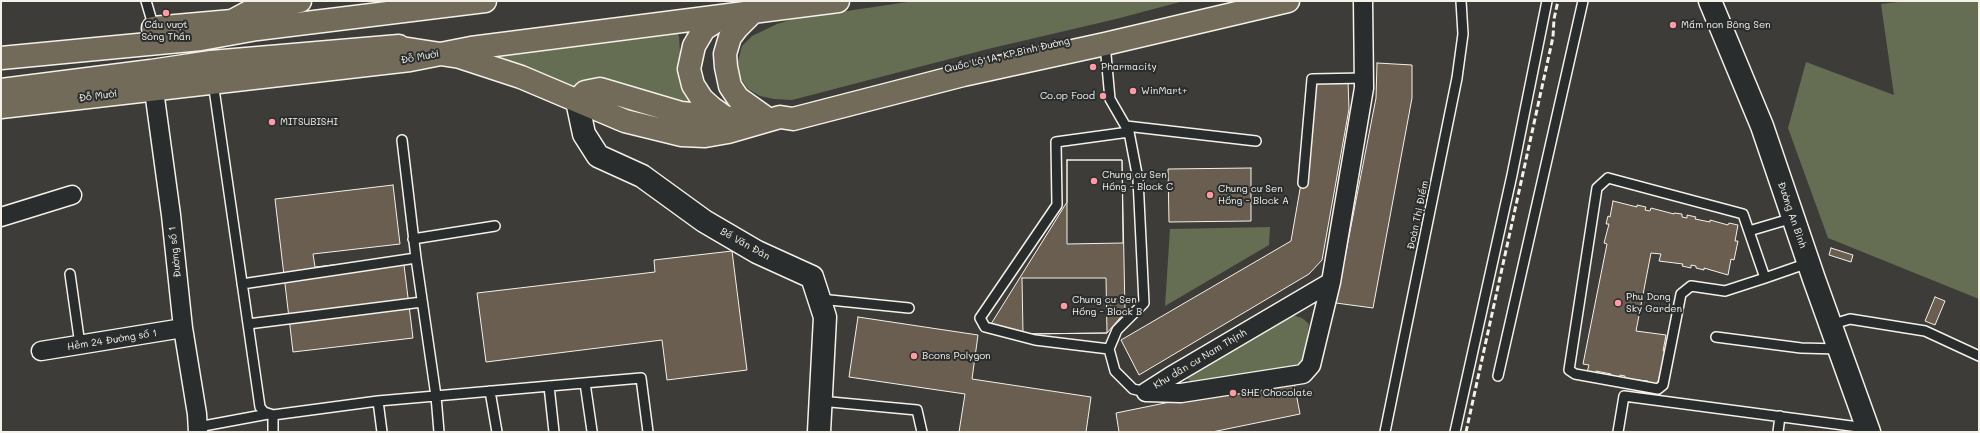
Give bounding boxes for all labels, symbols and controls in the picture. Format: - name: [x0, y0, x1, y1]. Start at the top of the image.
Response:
- marker: Cầu vượt Sóng Thần: [161, 8, 171, 18]
- place label: Cầu vượt Sóng Thần: [141, 19, 191, 42]
- place label: Mầm non Bông Sen: [1681, 19, 1771, 31]
- marker: Mầm non Bông Sen: [1668, 20, 1678, 30]
- street label: Quốc Lộ 1A, KP.Bình Đường: [943, 35, 1071, 75]
- street label: Đỗ Mười: [400, 48, 440, 66]
- place label: Pharmacity: [1101, 61, 1157, 73]
- marker: Pharmacity: [1088, 62, 1098, 72]
- place label: WinMart+: [1141, 85, 1187, 97]
- marker: WinMart+: [1128, 86, 1138, 96]
- street label: Đỗ Mười: [78, 88, 118, 104]
- place label: Co.op Food: [1040, 90, 1095, 102]
- marker: Co.op Food: [1098, 91, 1108, 101]
- place label: MITSUBISHI: [280, 116, 338, 128]
- marker: MITSUBISHI: [267, 117, 277, 127]
- place label: Chung cư Sen Hồng - Block C: [1102, 169, 1173, 192]
- marker: Chung cư Sen Hồng - Block C: [1089, 176, 1099, 186]
- street label: Đoàn Thị Điểm: [1405, 180, 1431, 250]
- street label: Đường An Bình: [1775, 180, 1809, 250]
- place label: Chung cư Sen Hồng - Block A: [1218, 183, 1289, 206]
- marker: Chung cư Sen Hồng - Block A: [1205, 190, 1215, 200]
- street label: Bế Văn Đàn: [718, 225, 772, 263]
- street label: Đường số 1: [166, 226, 184, 278]
- place label: Phu Dong Sky Garden: [1626, 291, 1682, 314]
- place label: Chung cư Sen Hồng - Block B: [1072, 294, 1142, 318]
- marker: Phu Dong Sky Garden: [1613, 298, 1623, 308]
- marker: Chung cư Sen Hồng - Block B: [1059, 301, 1069, 311]
- street label: Khu dân cư Nam Thịnh: [1151, 326, 1249, 392]
- street label: Hẻm 24 Đường số 1: [66, 327, 158, 353]
- place label: Bcons Polygon: [922, 350, 991, 362]
- marker: Bcons Polygon: [909, 351, 919, 361]
- place label: SHE Chocolate: [1241, 387, 1313, 399]
- marker: SHE Chocolate: [1228, 388, 1238, 398]

